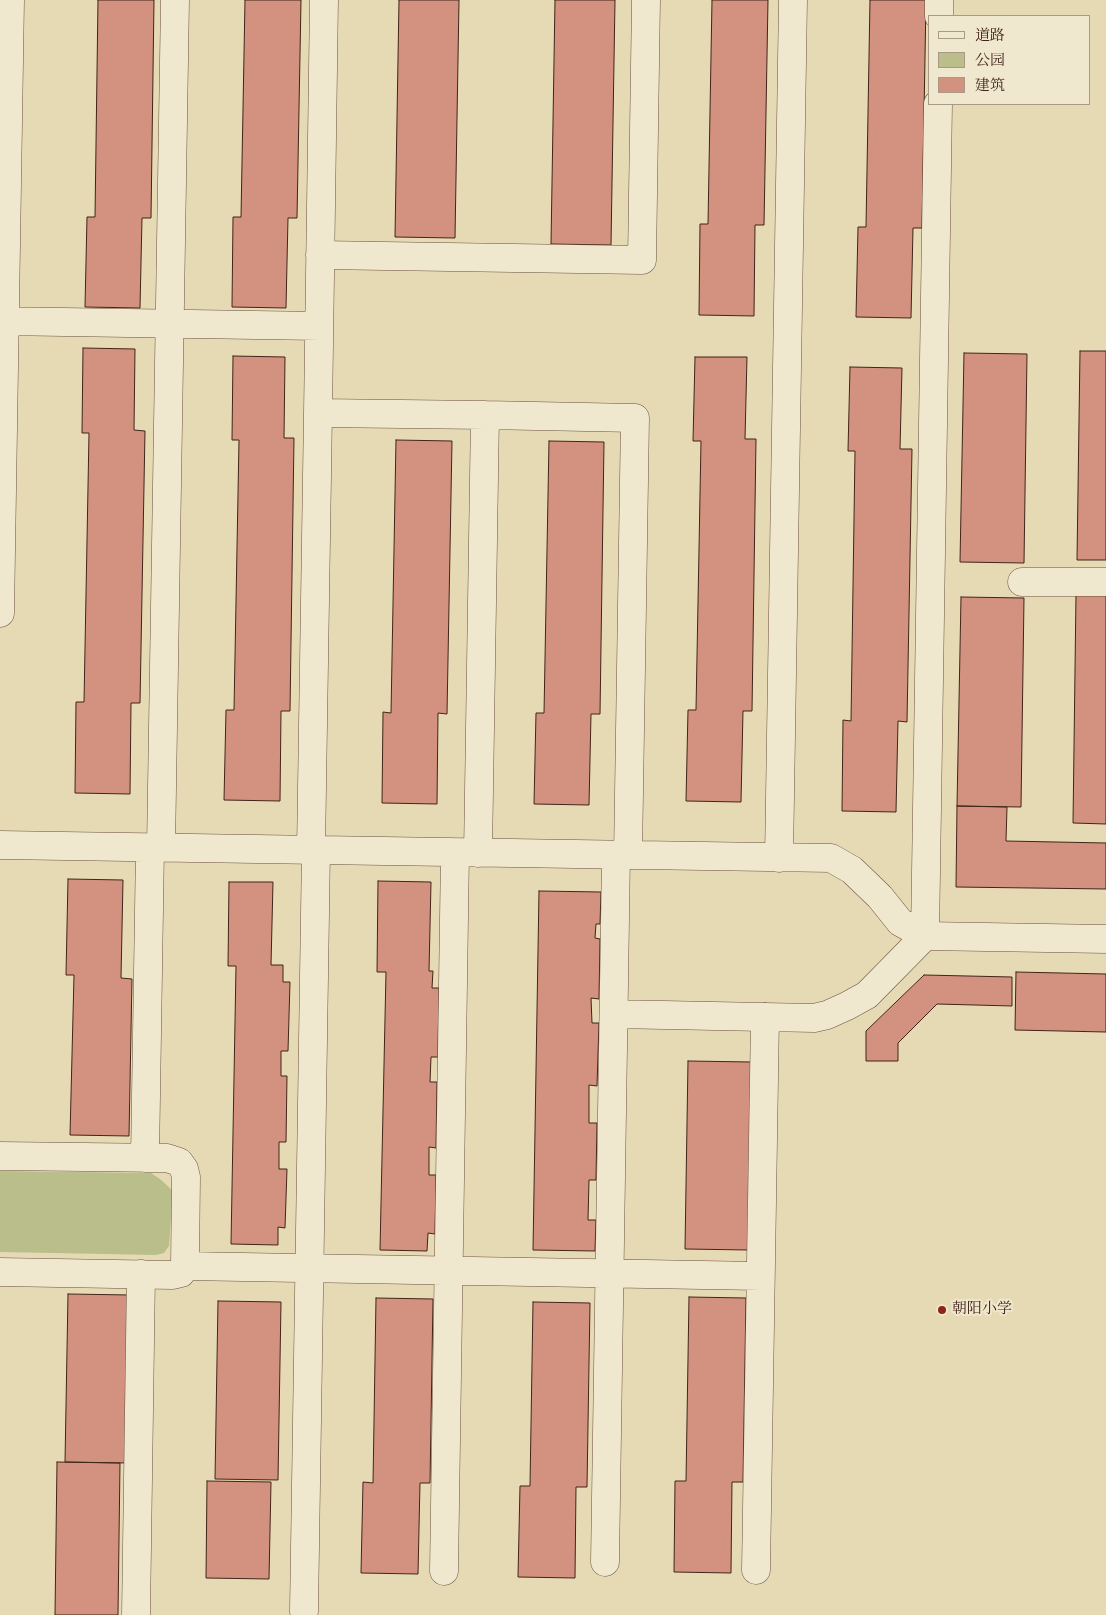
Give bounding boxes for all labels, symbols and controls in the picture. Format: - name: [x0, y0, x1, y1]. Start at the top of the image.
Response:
- legend: [928, 15, 1091, 105]
- text: 道路: [975, 26, 1005, 47]
- text: 公园: [975, 51, 1005, 72]
- text: 建筑: [975, 76, 1005, 97]
- place label: 朝阳小学: [952, 1301, 1012, 1319]
- marker: 朝阳小学: [936, 1304, 948, 1316]

